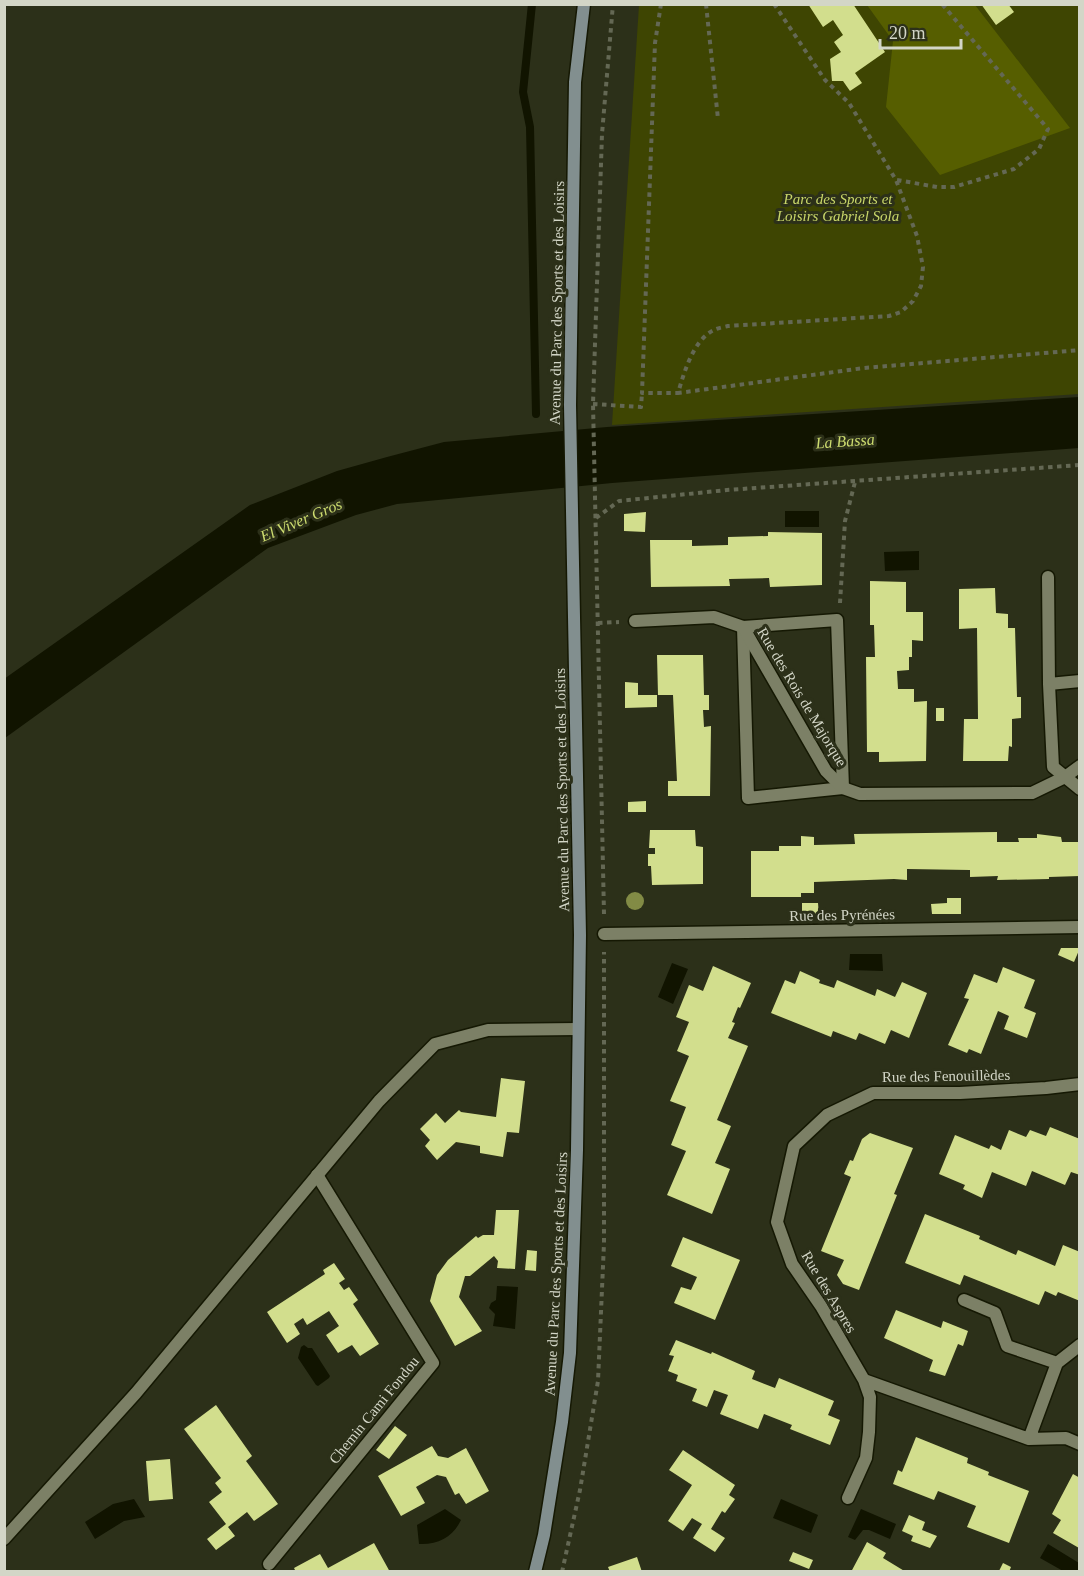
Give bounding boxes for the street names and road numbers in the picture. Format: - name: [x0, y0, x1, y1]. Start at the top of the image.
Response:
- street label: Avenue du Parc des Sports et des Loisirs: [547, 181, 567, 425]
- street label: Rue des Rois de Majorque: [754, 625, 850, 770]
- street label: Avenue du Parc des Sports et des Loisirs: [552, 668, 572, 912]
- street label: Rue des Pyrénées: [789, 906, 895, 924]
- street label: Rue des Fenouillèdes: [882, 1067, 1010, 1085]
- street label: Avenue du Parc des Sports et des Loisirs: [542, 1151, 570, 1396]
- street label: Rue des Aspres: [798, 1248, 860, 1336]
- street label: Chemin Cami Fondou: [326, 1353, 422, 1467]

